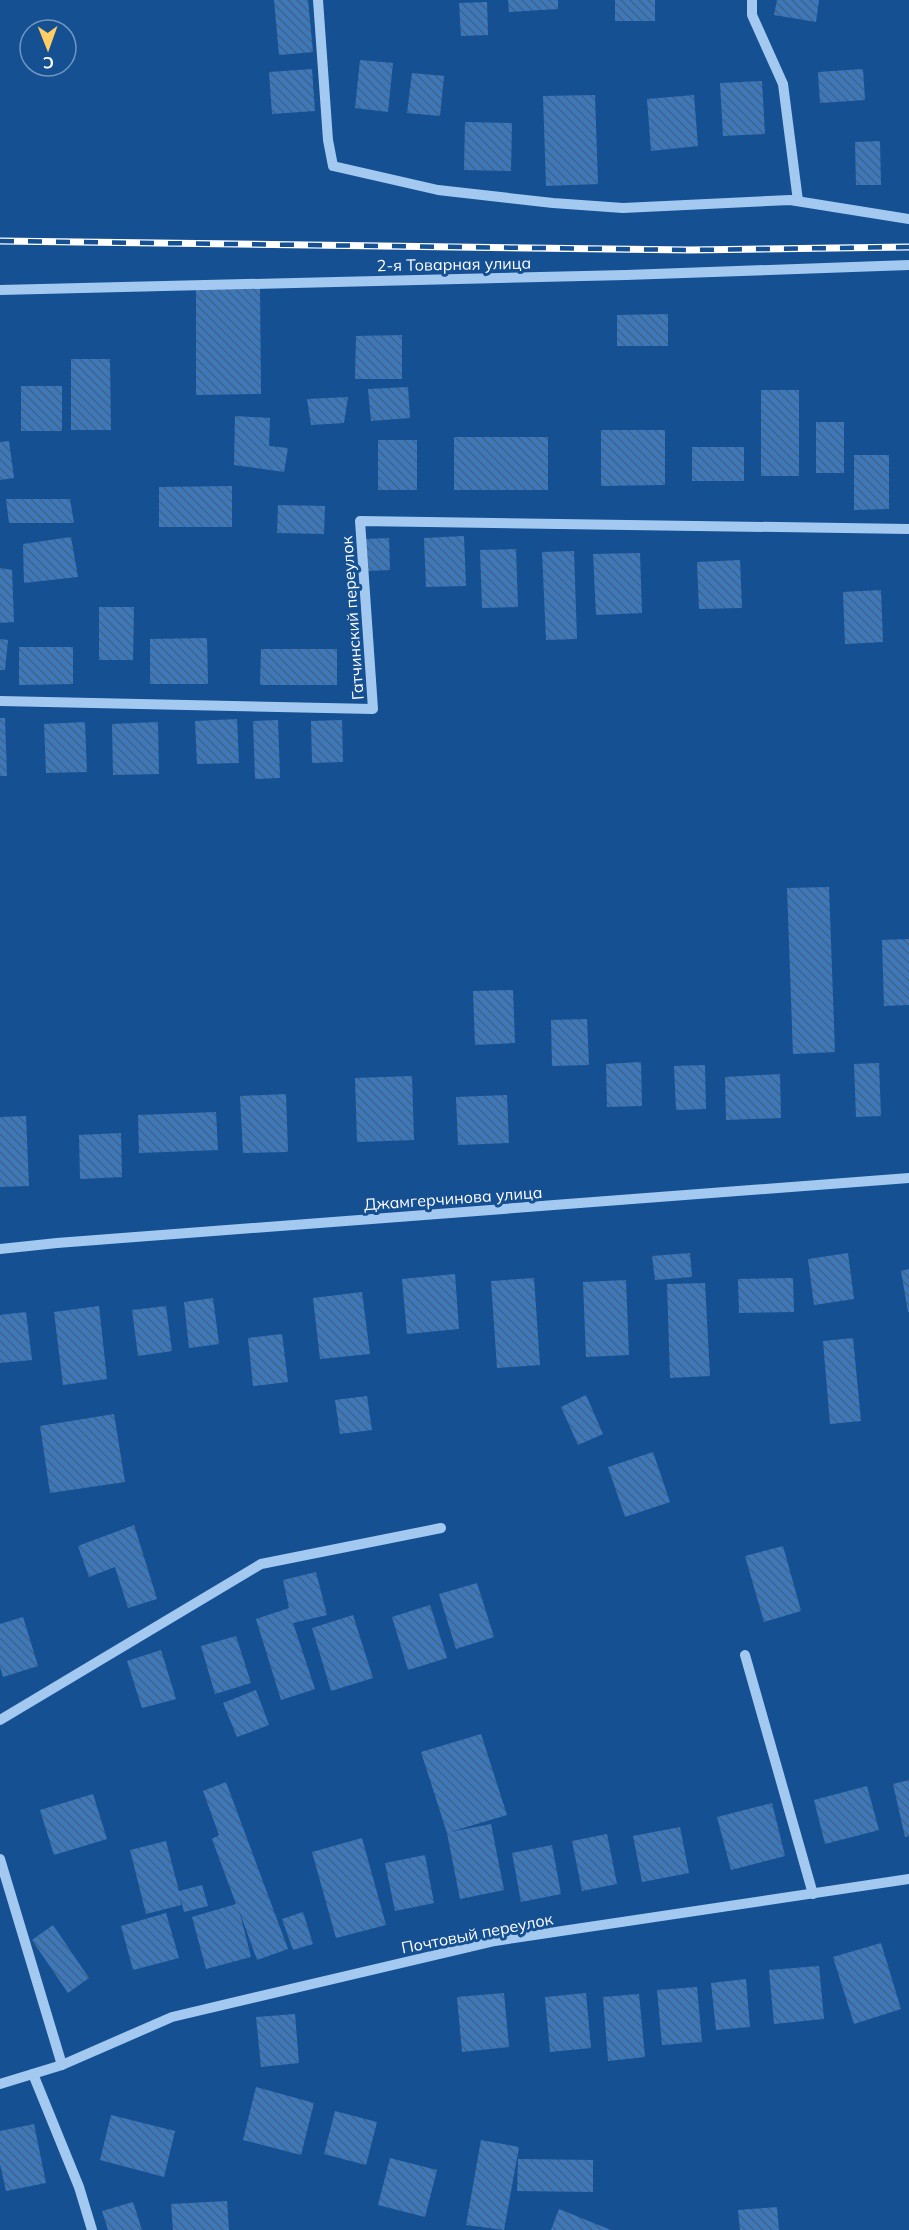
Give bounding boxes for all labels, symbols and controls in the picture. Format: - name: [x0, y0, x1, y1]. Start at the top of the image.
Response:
- north arrow: [18, 18, 78, 78]
- text: С: [43, 53, 54, 73]
- street label: 2-я Товарная улица: [377, 253, 531, 275]
- street label: Гатчинский переулок: [336, 535, 368, 701]
- street label: Джамгерчинова улица: [363, 1182, 543, 1214]
- street label: Почтовый переулок: [400, 1908, 555, 1958]

